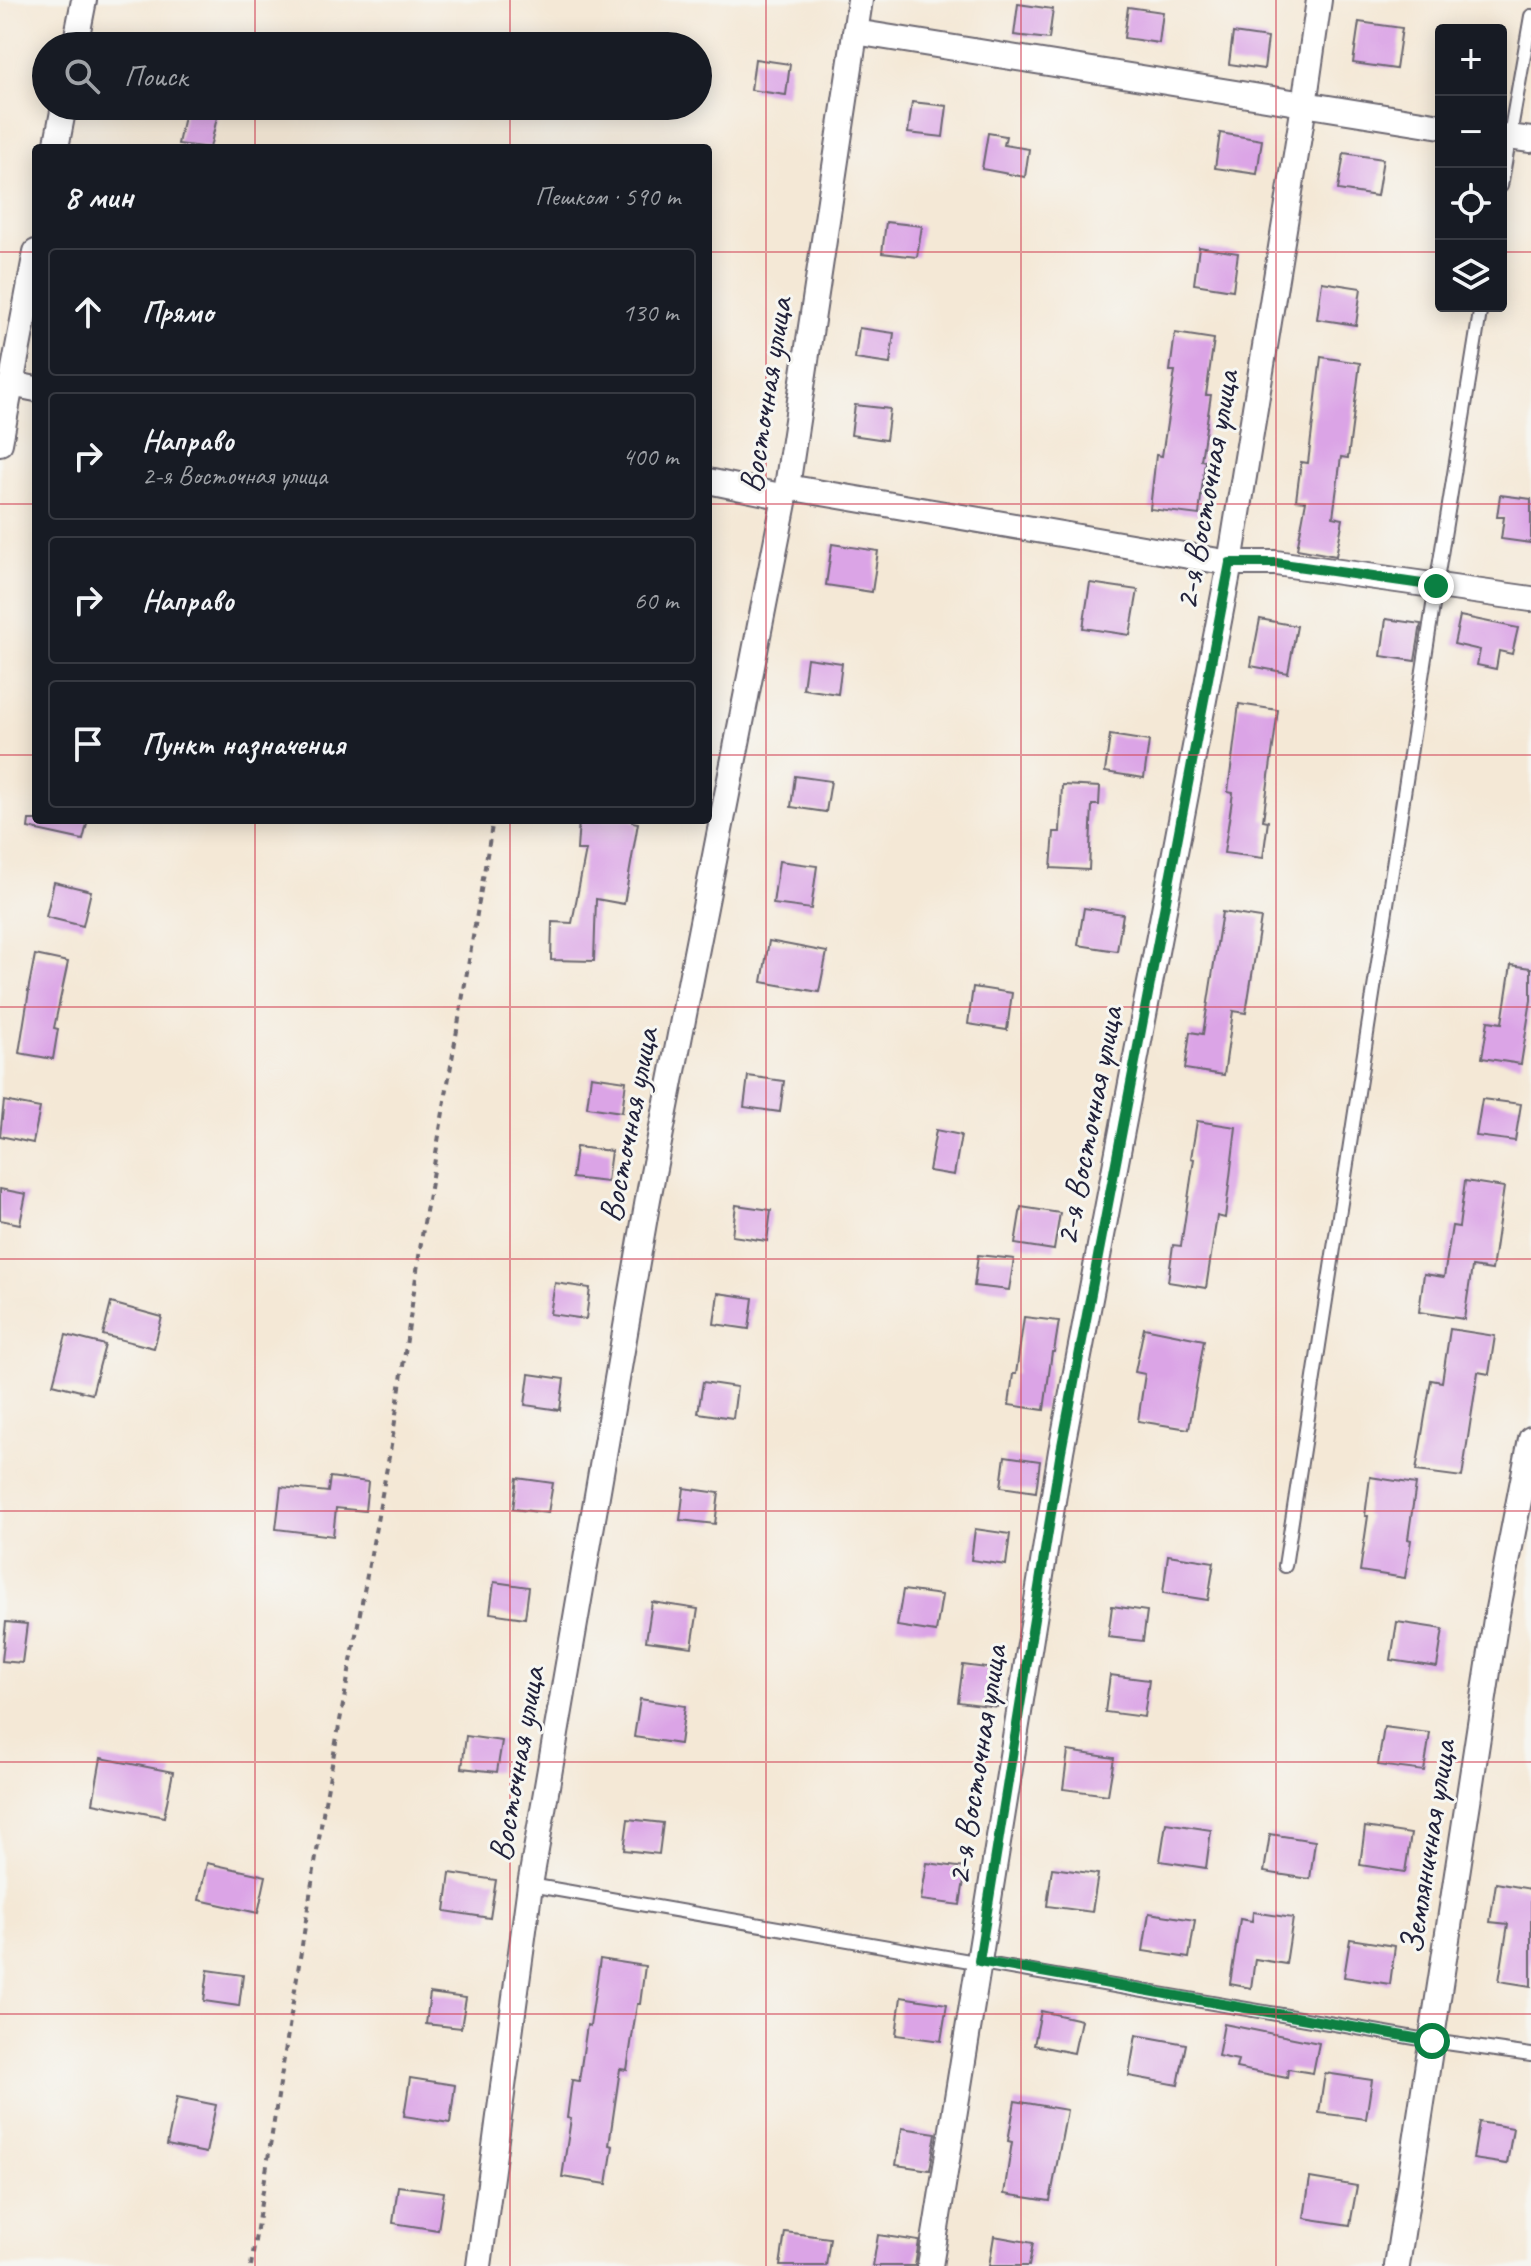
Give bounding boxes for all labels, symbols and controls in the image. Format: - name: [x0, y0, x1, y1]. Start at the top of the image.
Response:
- map controls: [1435, 24, 1507, 312]
- button: +: [1435, 24, 1507, 96]
- search box: [32, 32, 712, 120]
- icon: search: [60, 54, 104, 98]
- text: Поиск: [124, 57, 187, 95]
- button: −: [1435, 96, 1507, 168]
- button: locate: [1435, 168, 1507, 240]
- text: 8 мин: [64, 175, 133, 218]
- text: Пешком · 590 m: [535, 180, 680, 213]
- button: layers: [1435, 240, 1507, 312]
- icon: ahead: [66, 290, 110, 334]
- street label: Восточная улица: [728, 292, 802, 496]
- text: Прямо: [142, 293, 213, 331]
- text: 130 m: [622, 296, 678, 329]
- street label: 2-я Восточная улица: [1164, 365, 1249, 613]
- text: Направо: [142, 421, 234, 459]
- icon: right: [66, 434, 110, 478]
- text: 400 m: [622, 440, 678, 473]
- text: 2-я Восточная улица: [142, 459, 327, 492]
- route end: [1418, 568, 1454, 604]
- icon: right: [66, 578, 110, 622]
- text: Направо: [142, 581, 234, 619]
- text: 60 m: [634, 584, 678, 617]
- icon: arrive: [66, 722, 110, 766]
- text: Пункт назначения: [142, 725, 345, 763]
- street label: 2-я Восточная улица: [1044, 1001, 1133, 1249]
- street label: Восточная улица: [588, 1022, 668, 1226]
- street label: 2-я Восточная улица: [936, 1640, 1017, 1888]
- street label: Восточная улица: [478, 1661, 555, 1865]
- street label: Земляничная улица: [1389, 1735, 1465, 1957]
- route start: [1414, 2023, 1450, 2059]

